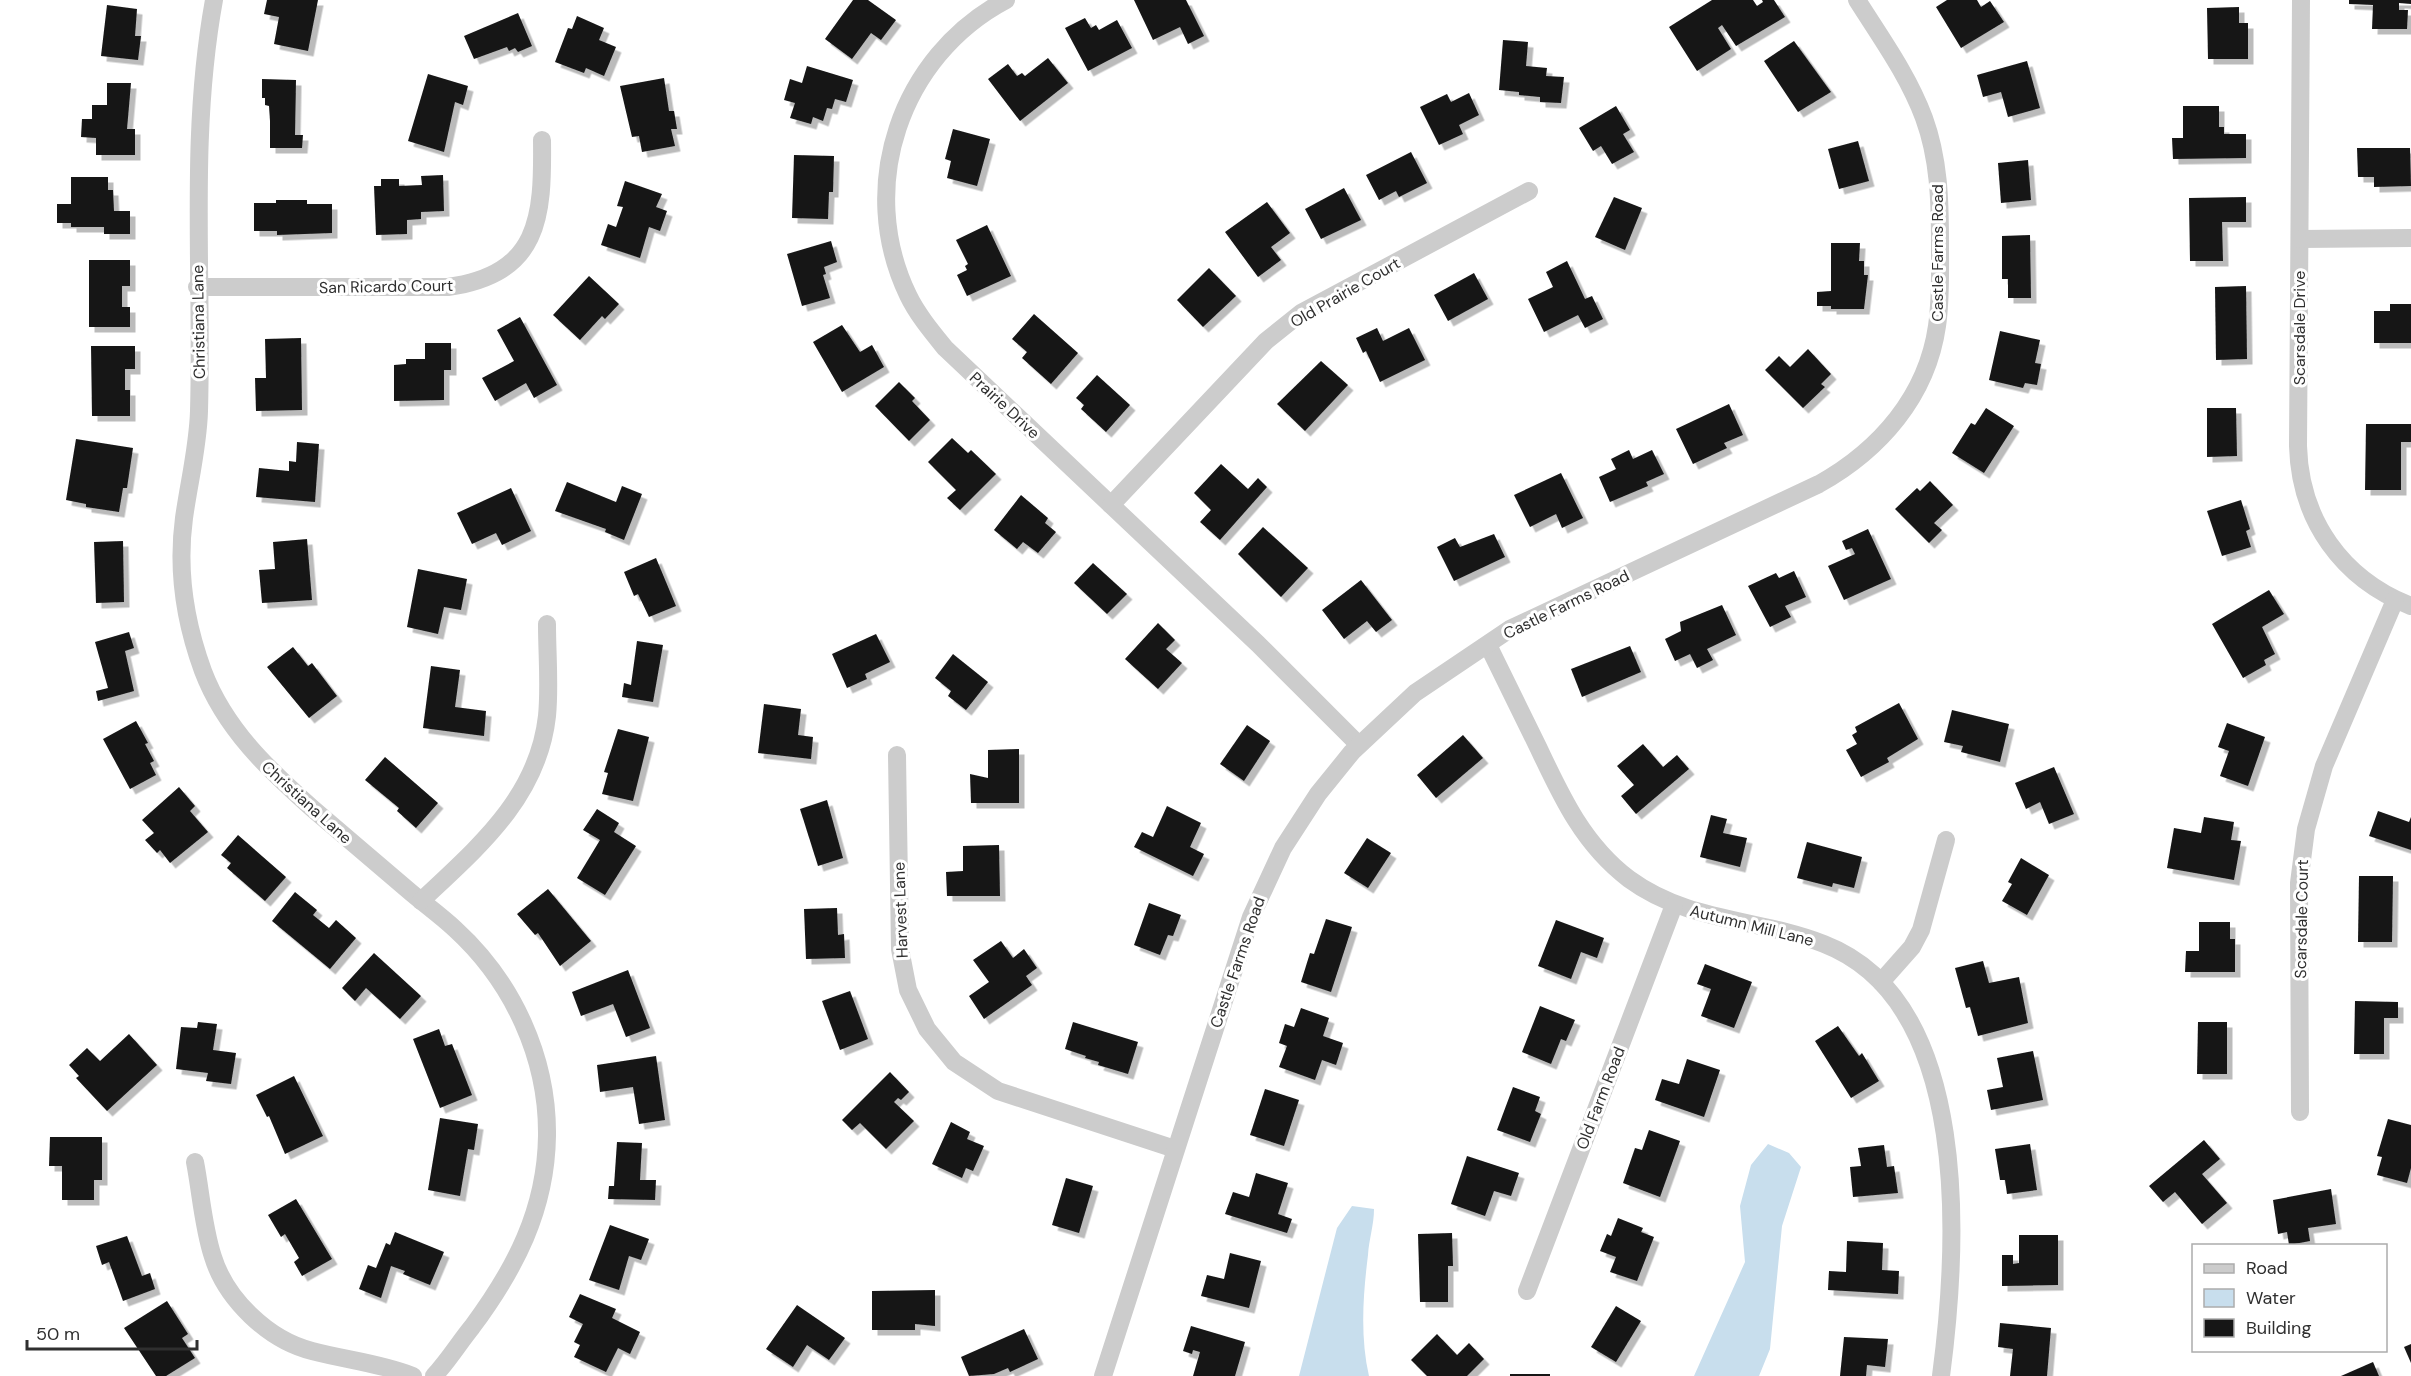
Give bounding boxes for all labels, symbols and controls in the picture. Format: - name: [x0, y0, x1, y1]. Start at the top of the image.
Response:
- street label: Castle Farms Road: [1927, 184, 1948, 322]
- street label: Old Prairie Court: [1287, 252, 1404, 332]
- street label: Christiana Lane: [187, 265, 210, 379]
- street label: Scarsdale Drive: [2289, 271, 2310, 385]
- street label: San Ricardo Court: [319, 275, 453, 298]
- street label: Prairie Drive: [965, 367, 1044, 443]
- street label: Castle Farms Road: [1500, 565, 1633, 644]
- street label: Christiana Lane: [257, 756, 356, 848]
- street label: Scarsdale Court: [2290, 859, 2313, 979]
- street label: Harvest Lane: [888, 862, 913, 958]
- street label: Castle Farms Road: [1205, 894, 1270, 1031]
- street label: Autumn Mill Lane: [1688, 900, 1816, 951]
- street label: Old Farm Road: [1571, 1044, 1630, 1153]
- legend: [2192, 1244, 2387, 1352]
- text: Road: [2246, 1256, 2288, 1280]
- text: Water: [2246, 1286, 2296, 1310]
- scale bar: [27, 1313, 196, 1351]
- text: Building: [2246, 1316, 2311, 1340]
- text: 50 m: [36, 1322, 80, 1346]

